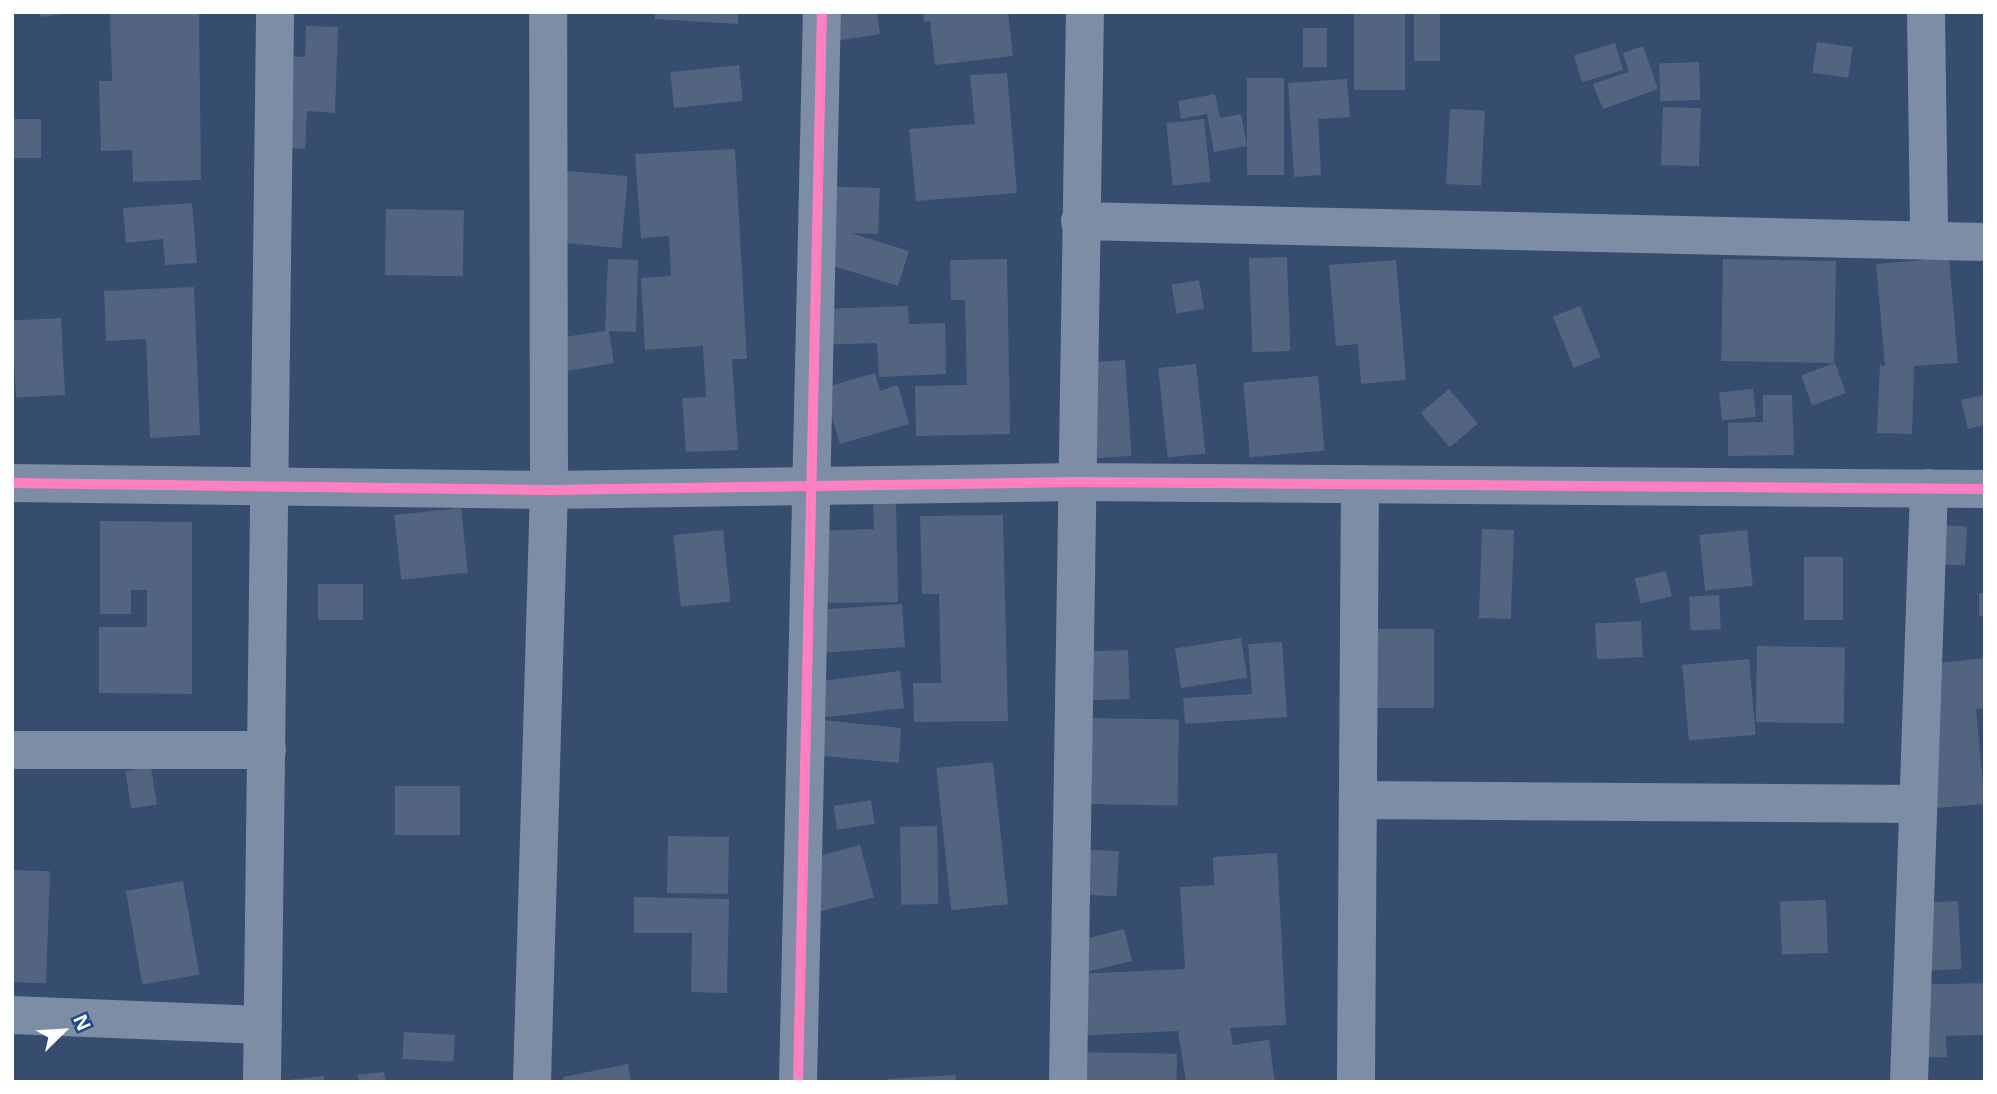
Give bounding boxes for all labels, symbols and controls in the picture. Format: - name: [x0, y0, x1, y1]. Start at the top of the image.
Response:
- north arrow: [28, 996, 98, 1066]
- text: N: [67, 1010, 97, 1035]

